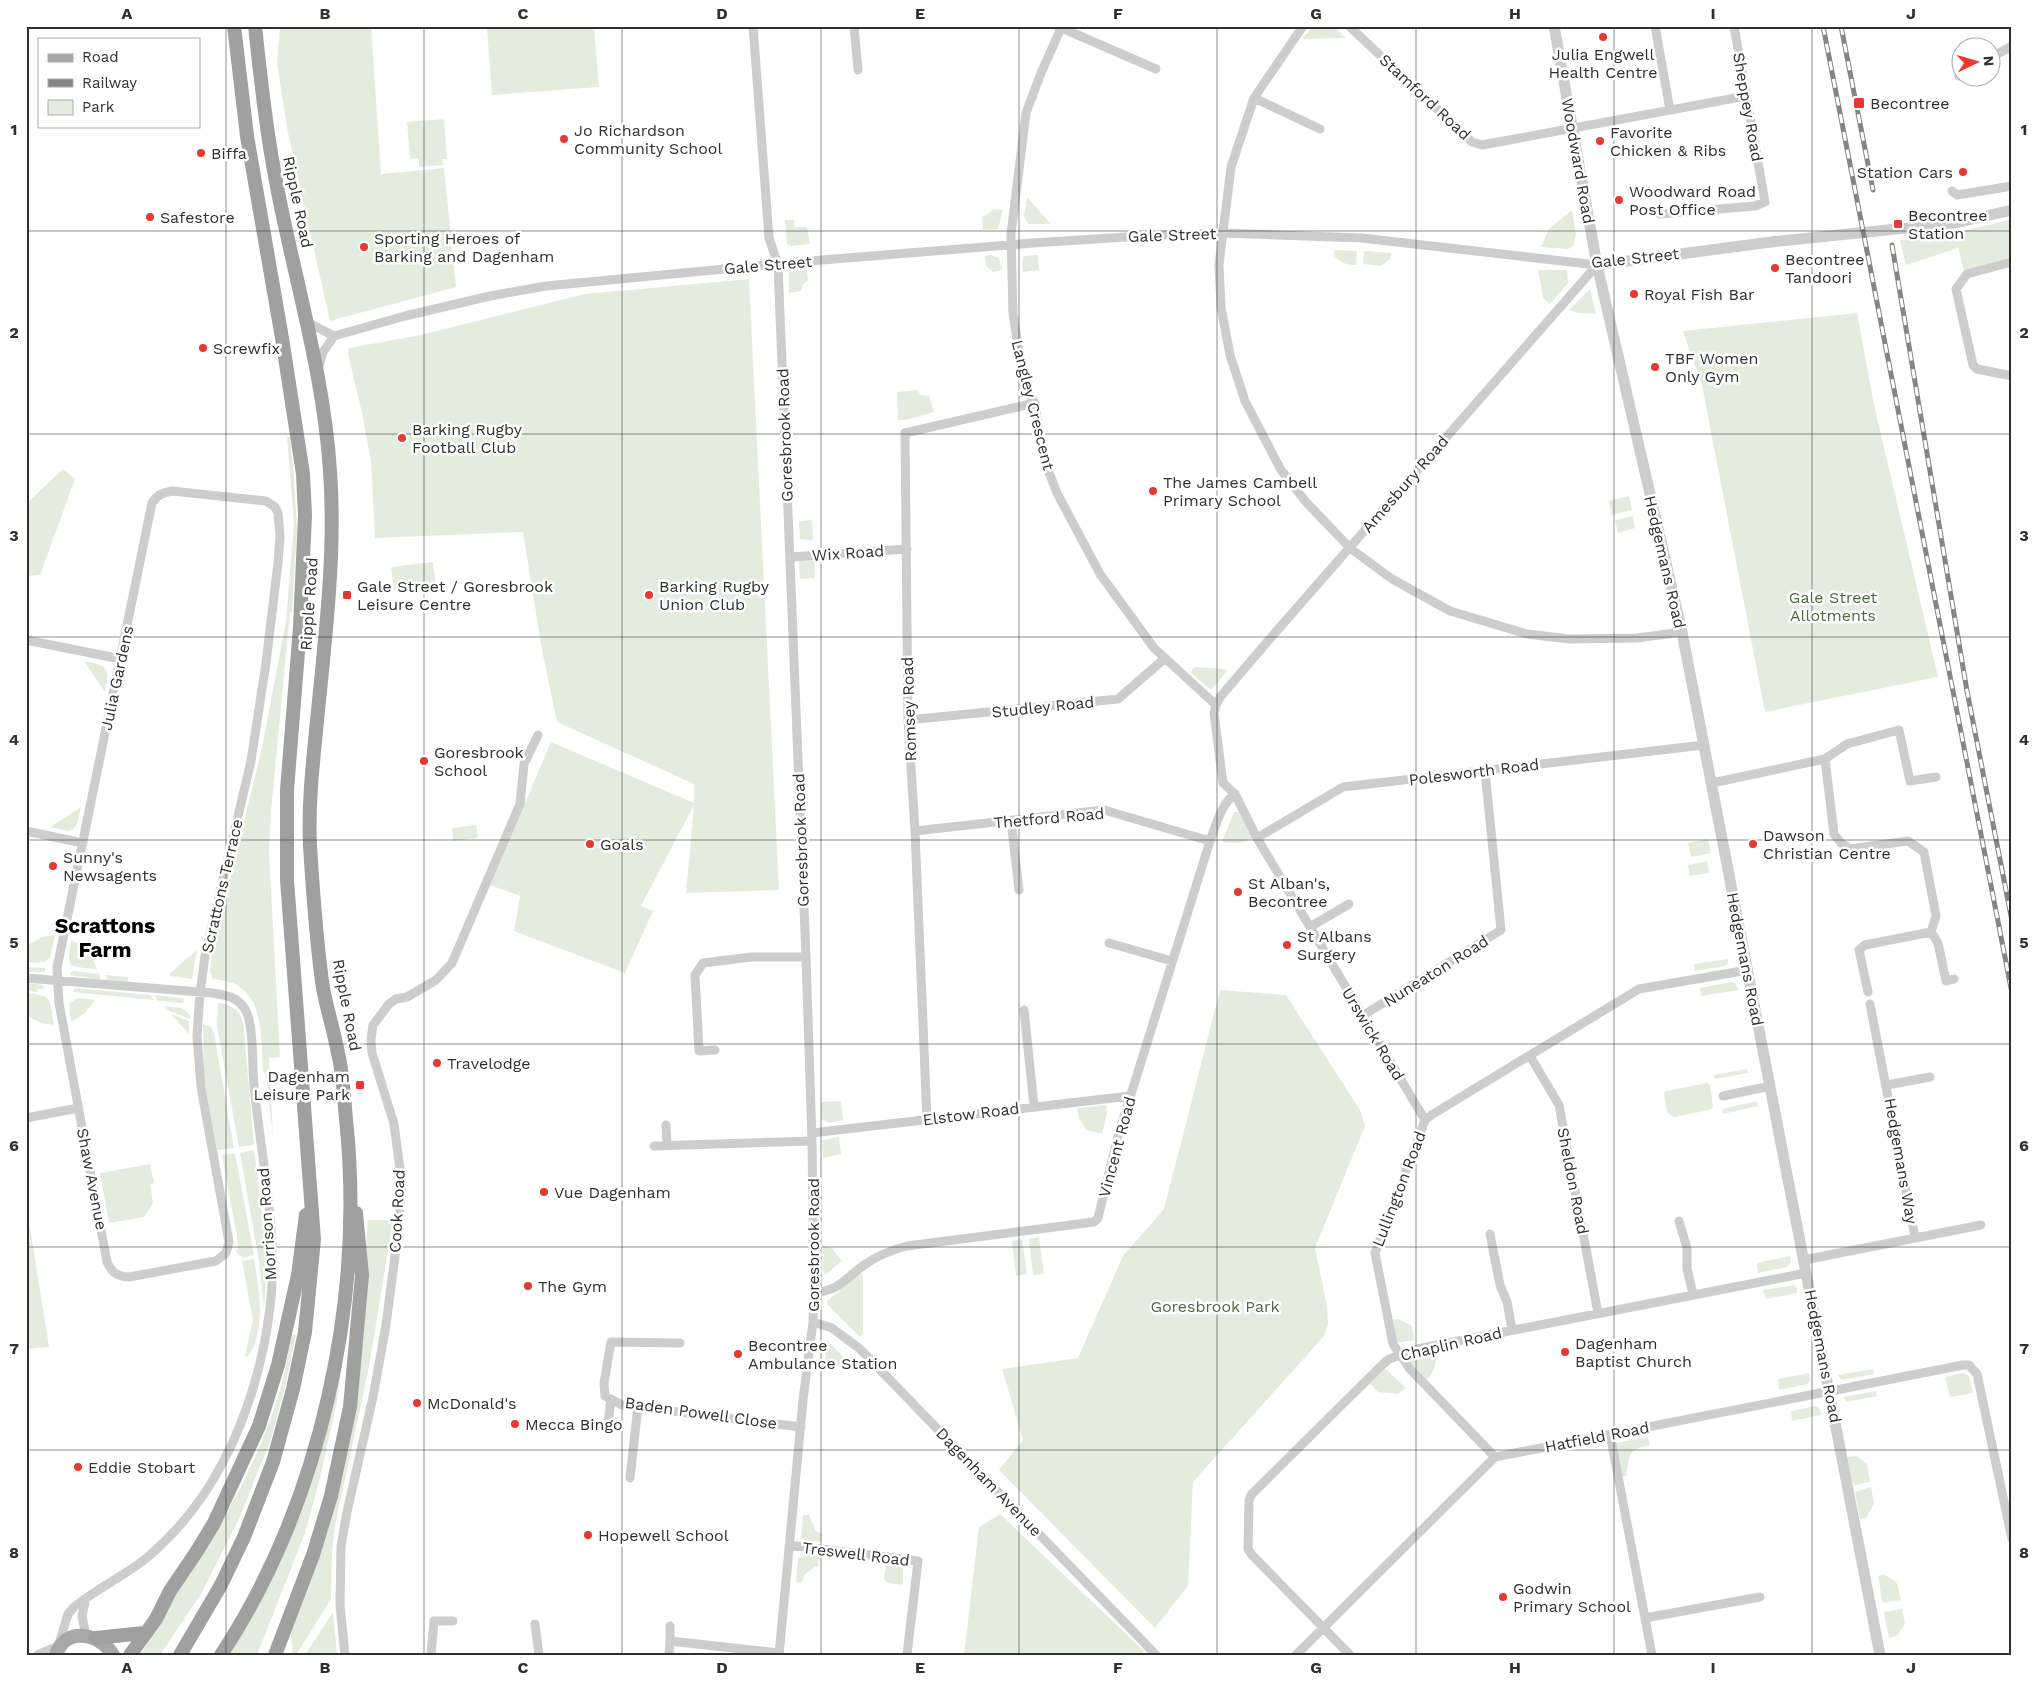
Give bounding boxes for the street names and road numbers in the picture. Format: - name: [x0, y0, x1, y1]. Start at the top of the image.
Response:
- street label: Stamford Road: [1376, 50, 1474, 144]
- street label: Sheppey Road: [1729, 51, 1767, 163]
- street label: Woodward Road: [1558, 97, 1598, 225]
- street label: Ripple Road: [279, 154, 317, 250]
- street label: Gale Street: [1128, 224, 1217, 246]
- street label: Gale Street: [1590, 244, 1680, 272]
- street label: Gale Street: [723, 252, 813, 278]
- street label: Langley Crescent: [1008, 338, 1058, 472]
- street label: Goresbrook Road: [773, 368, 797, 502]
- street label: Amesbury Road: [1358, 432, 1452, 536]
- street label: Hedgemans Road: [1640, 494, 1690, 630]
- street label: Wix Road: [811, 541, 885, 565]
- street label: Ripple Road: [296, 557, 322, 651]
- street label: Julia Gardens: [97, 624, 137, 732]
- street label: Romsey Road: [898, 656, 920, 762]
- street label: Studley Road: [991, 692, 1095, 722]
- street label: Polesworth Road: [1408, 755, 1540, 789]
- street label: Goresbrook Road: [789, 773, 813, 907]
- street label: Thetford Road: [993, 804, 1105, 832]
- street label: Scrattons Terrace: [197, 817, 247, 955]
- street label: Hedgemans Road: [1723, 891, 1767, 1027]
- street label: Nuneaton Road: [1380, 931, 1492, 1011]
- street label: Ripple Road: [329, 957, 365, 1053]
- street label: Urswick Road: [1338, 984, 1408, 1084]
- street label: Vincent Road: [1094, 1094, 1140, 1200]
- street label: Hedgemans Way: [1881, 1096, 1922, 1226]
- street label: Elstow Road: [922, 1099, 1020, 1129]
- street label: Shaw Avenue: [73, 1126, 111, 1232]
- street label: Sheldon Road: [1553, 1126, 1593, 1236]
- street label: Lullington Road: [1368, 1128, 1430, 1250]
- street label: Morrison Road: [254, 1167, 280, 1281]
- street label: Cook Road: [385, 1169, 409, 1253]
- street label: Goresbrook Road: [804, 1178, 823, 1312]
- street label: Hedgemans Road: [1801, 1288, 1845, 1424]
- street label: Chaplin Road: [1398, 1323, 1504, 1365]
- street label: Baden Powell Close: [624, 1393, 778, 1433]
- street label: Hatfield Road: [1543, 1418, 1651, 1456]
- street label: Dagenham Avenue: [932, 1424, 1046, 1540]
- street label: Treswell Road: [801, 1538, 911, 1570]

